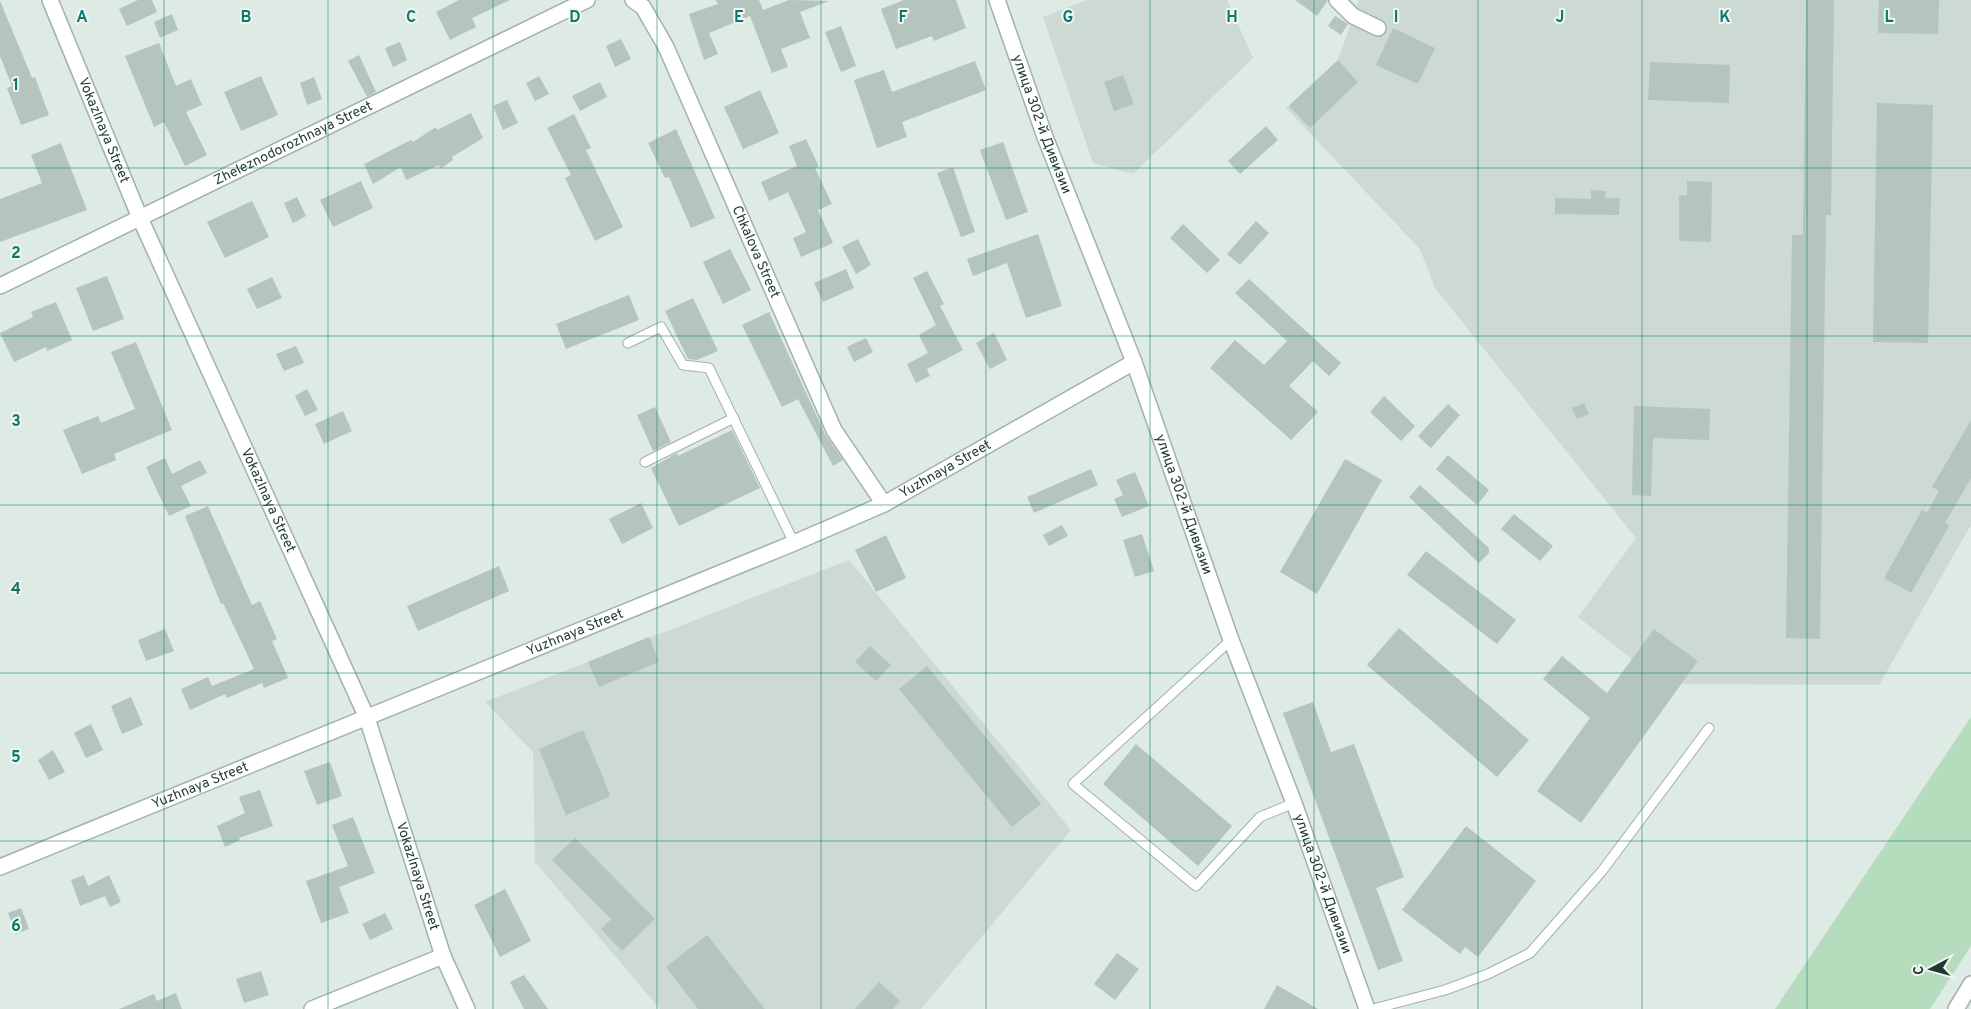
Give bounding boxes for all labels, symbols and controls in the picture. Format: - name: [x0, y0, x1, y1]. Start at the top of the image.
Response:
- text: A: [76, 8, 88, 28]
- text: B: [240, 8, 252, 28]
- text: C: [406, 8, 416, 28]
- text: D: [569, 8, 581, 28]
- text: E: [734, 8, 744, 28]
- text: F: [898, 8, 908, 28]
- text: G: [1063, 8, 1073, 28]
- text: H: [1226, 8, 1238, 28]
- text: I: [1394, 8, 1398, 28]
- text: J: [1556, 8, 1564, 28]
- text: K: [1719, 8, 1731, 28]
- text: L: [1884, 8, 1894, 28]
- street label: улица 302-й Дивизии: [1008, 52, 1075, 196]
- street label: Vokazlnaya Street: [74, 75, 133, 186]
- text: 1: [13, 76, 19, 96]
- street label: Zheleznodorozhnaya Street: [211, 97, 375, 189]
- street label: Chkalova Street: [728, 203, 784, 301]
- text: 2: [11, 244, 21, 264]
- text: 3: [11, 412, 21, 432]
- street label: улица 302-й Дивизии: [1151, 432, 1216, 577]
- street label: Yuzhnaya Street: [896, 436, 994, 502]
- street label: Vokazlnaya Street: [237, 446, 299, 555]
- text: 4: [11, 580, 21, 600]
- street label: Yuzhnaya Street: [524, 605, 626, 660]
- text: 5: [11, 748, 21, 768]
- street label: Yuzhnaya Street: [149, 758, 251, 813]
- street label: улица 302-й Дивизии: [1290, 812, 1355, 956]
- street label: Vokazlnaya Street: [392, 820, 443, 932]
- text: 6: [11, 917, 21, 937]
- north arrow: [1906, 944, 1956, 994]
- text: С: [1911, 965, 1928, 976]

